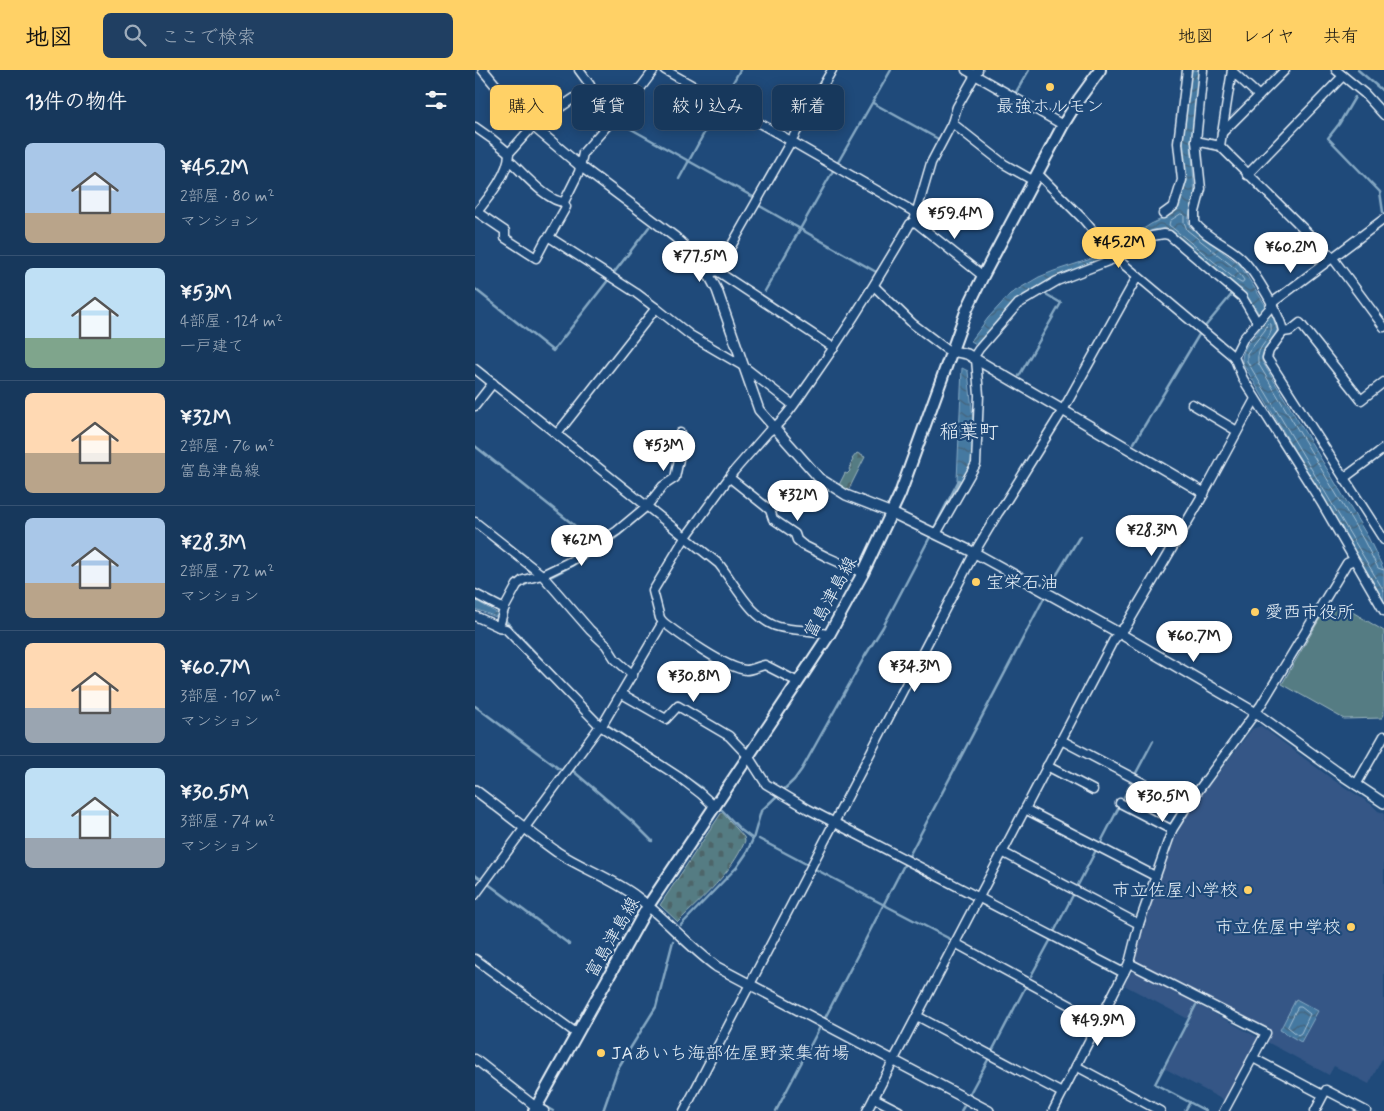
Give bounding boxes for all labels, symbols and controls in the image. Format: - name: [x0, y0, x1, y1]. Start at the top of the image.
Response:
- search box: [103, 13, 453, 58]
- icon: search: [121, 21, 149, 49]
- text: 地図: [25, 23, 73, 54]
- text: ここで検索: [161, 25, 256, 50]
- text: 地図: [1178, 25, 1214, 49]
- text: レイヤ: [1242, 25, 1295, 49]
- text: 共有: [1323, 25, 1359, 49]
- marker: 最強ホルモン: [1044, 81, 1056, 93]
- chip: 購入: [490, 85, 562, 130]
- chip: 賃貸: [572, 85, 644, 130]
- chip: 絞り込み: [654, 85, 762, 130]
- chip: 新着: [772, 85, 844, 130]
- icon: filters: [422, 86, 450, 114]
- text: 13件の物件: [25, 88, 127, 116]
- place label: 最強ホルモン: [996, 95, 1104, 119]
- text: ¥45.2M: [180, 154, 249, 182]
- icon: home: [65, 163, 125, 223]
- text: 2部屋 · 80 m²: [180, 186, 274, 207]
- pin: ¥59.4M: [914, 198, 996, 240]
- text: ¥59.4M: [927, 203, 983, 224]
- text: マンション: [180, 211, 259, 232]
- pin: ¥45.2M: [1078, 226, 1160, 269]
- text: ¥45.2M: [1093, 232, 1145, 253]
- pin: ¥60.2M: [1250, 232, 1332, 274]
- text: ¥60.2M: [1265, 237, 1317, 258]
- pin: ¥77.5M: [659, 240, 741, 283]
- text: ¥77.5M: [673, 246, 727, 267]
- text: ¥53M: [180, 279, 232, 307]
- icon: home: [65, 288, 125, 348]
- text: 4部屋 · 124 m²: [180, 311, 283, 332]
- text: 一戸建て: [180, 336, 244, 357]
- text: ¥32M: [180, 404, 231, 432]
- icon: home: [65, 413, 125, 473]
- district label: 稲葉町: [939, 419, 999, 446]
- pin: ¥53M: [634, 430, 694, 472]
- text: ¥53M: [644, 435, 684, 456]
- text: 2部屋 · 76 m²: [180, 436, 275, 457]
- text: 富島津島線: [180, 461, 260, 482]
- pin: ¥32M: [768, 480, 828, 522]
- text: ¥32M: [779, 485, 817, 506]
- pin: ¥28.3M: [1111, 514, 1193, 557]
- text: ¥28.3M: [1127, 520, 1177, 541]
- pin: ¥62M: [552, 524, 612, 567]
- text: ¥28.3M: [180, 529, 246, 557]
- text: ¥62M: [562, 530, 602, 551]
- icon: home: [65, 538, 125, 598]
- street label: 富島津島線: [799, 552, 863, 643]
- text: 2部屋 · 72 m²: [180, 561, 274, 582]
- place label: 宝栄石油: [986, 571, 1058, 595]
- marker: 宝栄石油: [970, 576, 982, 588]
- text: マンション: [180, 586, 259, 607]
- place label: 愛西市役所: [1265, 601, 1355, 625]
- marker: 愛西市役所: [1249, 606, 1261, 618]
- pin: ¥60.7M: [1153, 620, 1235, 663]
- text: ¥60.7M: [1167, 626, 1221, 647]
- pin: ¥34.3M: [874, 650, 956, 693]
- text: ¥60.7M: [180, 654, 250, 682]
- text: ¥34.3M: [890, 656, 940, 677]
- pin: ¥30.8M: [653, 660, 735, 703]
- icon: home: [65, 663, 125, 723]
- text: ¥30.8M: [668, 666, 720, 687]
- text: 3部屋 · 107 m²: [180, 686, 281, 707]
- text: マンション: [180, 711, 259, 732]
- text: ¥30.5M: [180, 779, 249, 807]
- pin: ¥30.5M: [1122, 780, 1204, 823]
- text: ¥30.5M: [1137, 786, 1189, 807]
- icon: home: [65, 788, 125, 848]
- text: 3部屋 · 74 m²: [180, 811, 275, 832]
- text: マンション: [180, 836, 259, 857]
- place label: 市立佐屋小学校: [1112, 879, 1238, 903]
- marker: 市立佐屋小学校: [1242, 884, 1254, 896]
- street label: 富島津島線: [580, 893, 646, 982]
- place label: 市立佐屋中学校: [1215, 916, 1341, 940]
- marker: 市立佐屋中学校: [1345, 921, 1357, 933]
- pin: ¥49.9M: [1057, 1004, 1139, 1047]
- text: ¥49.9M: [1071, 1010, 1125, 1031]
- place label: JAあいち海部佐屋野菜集荷場: [611, 1042, 849, 1066]
- marker: JAあいち海部佐屋野菜集荷場: [595, 1047, 607, 1059]

